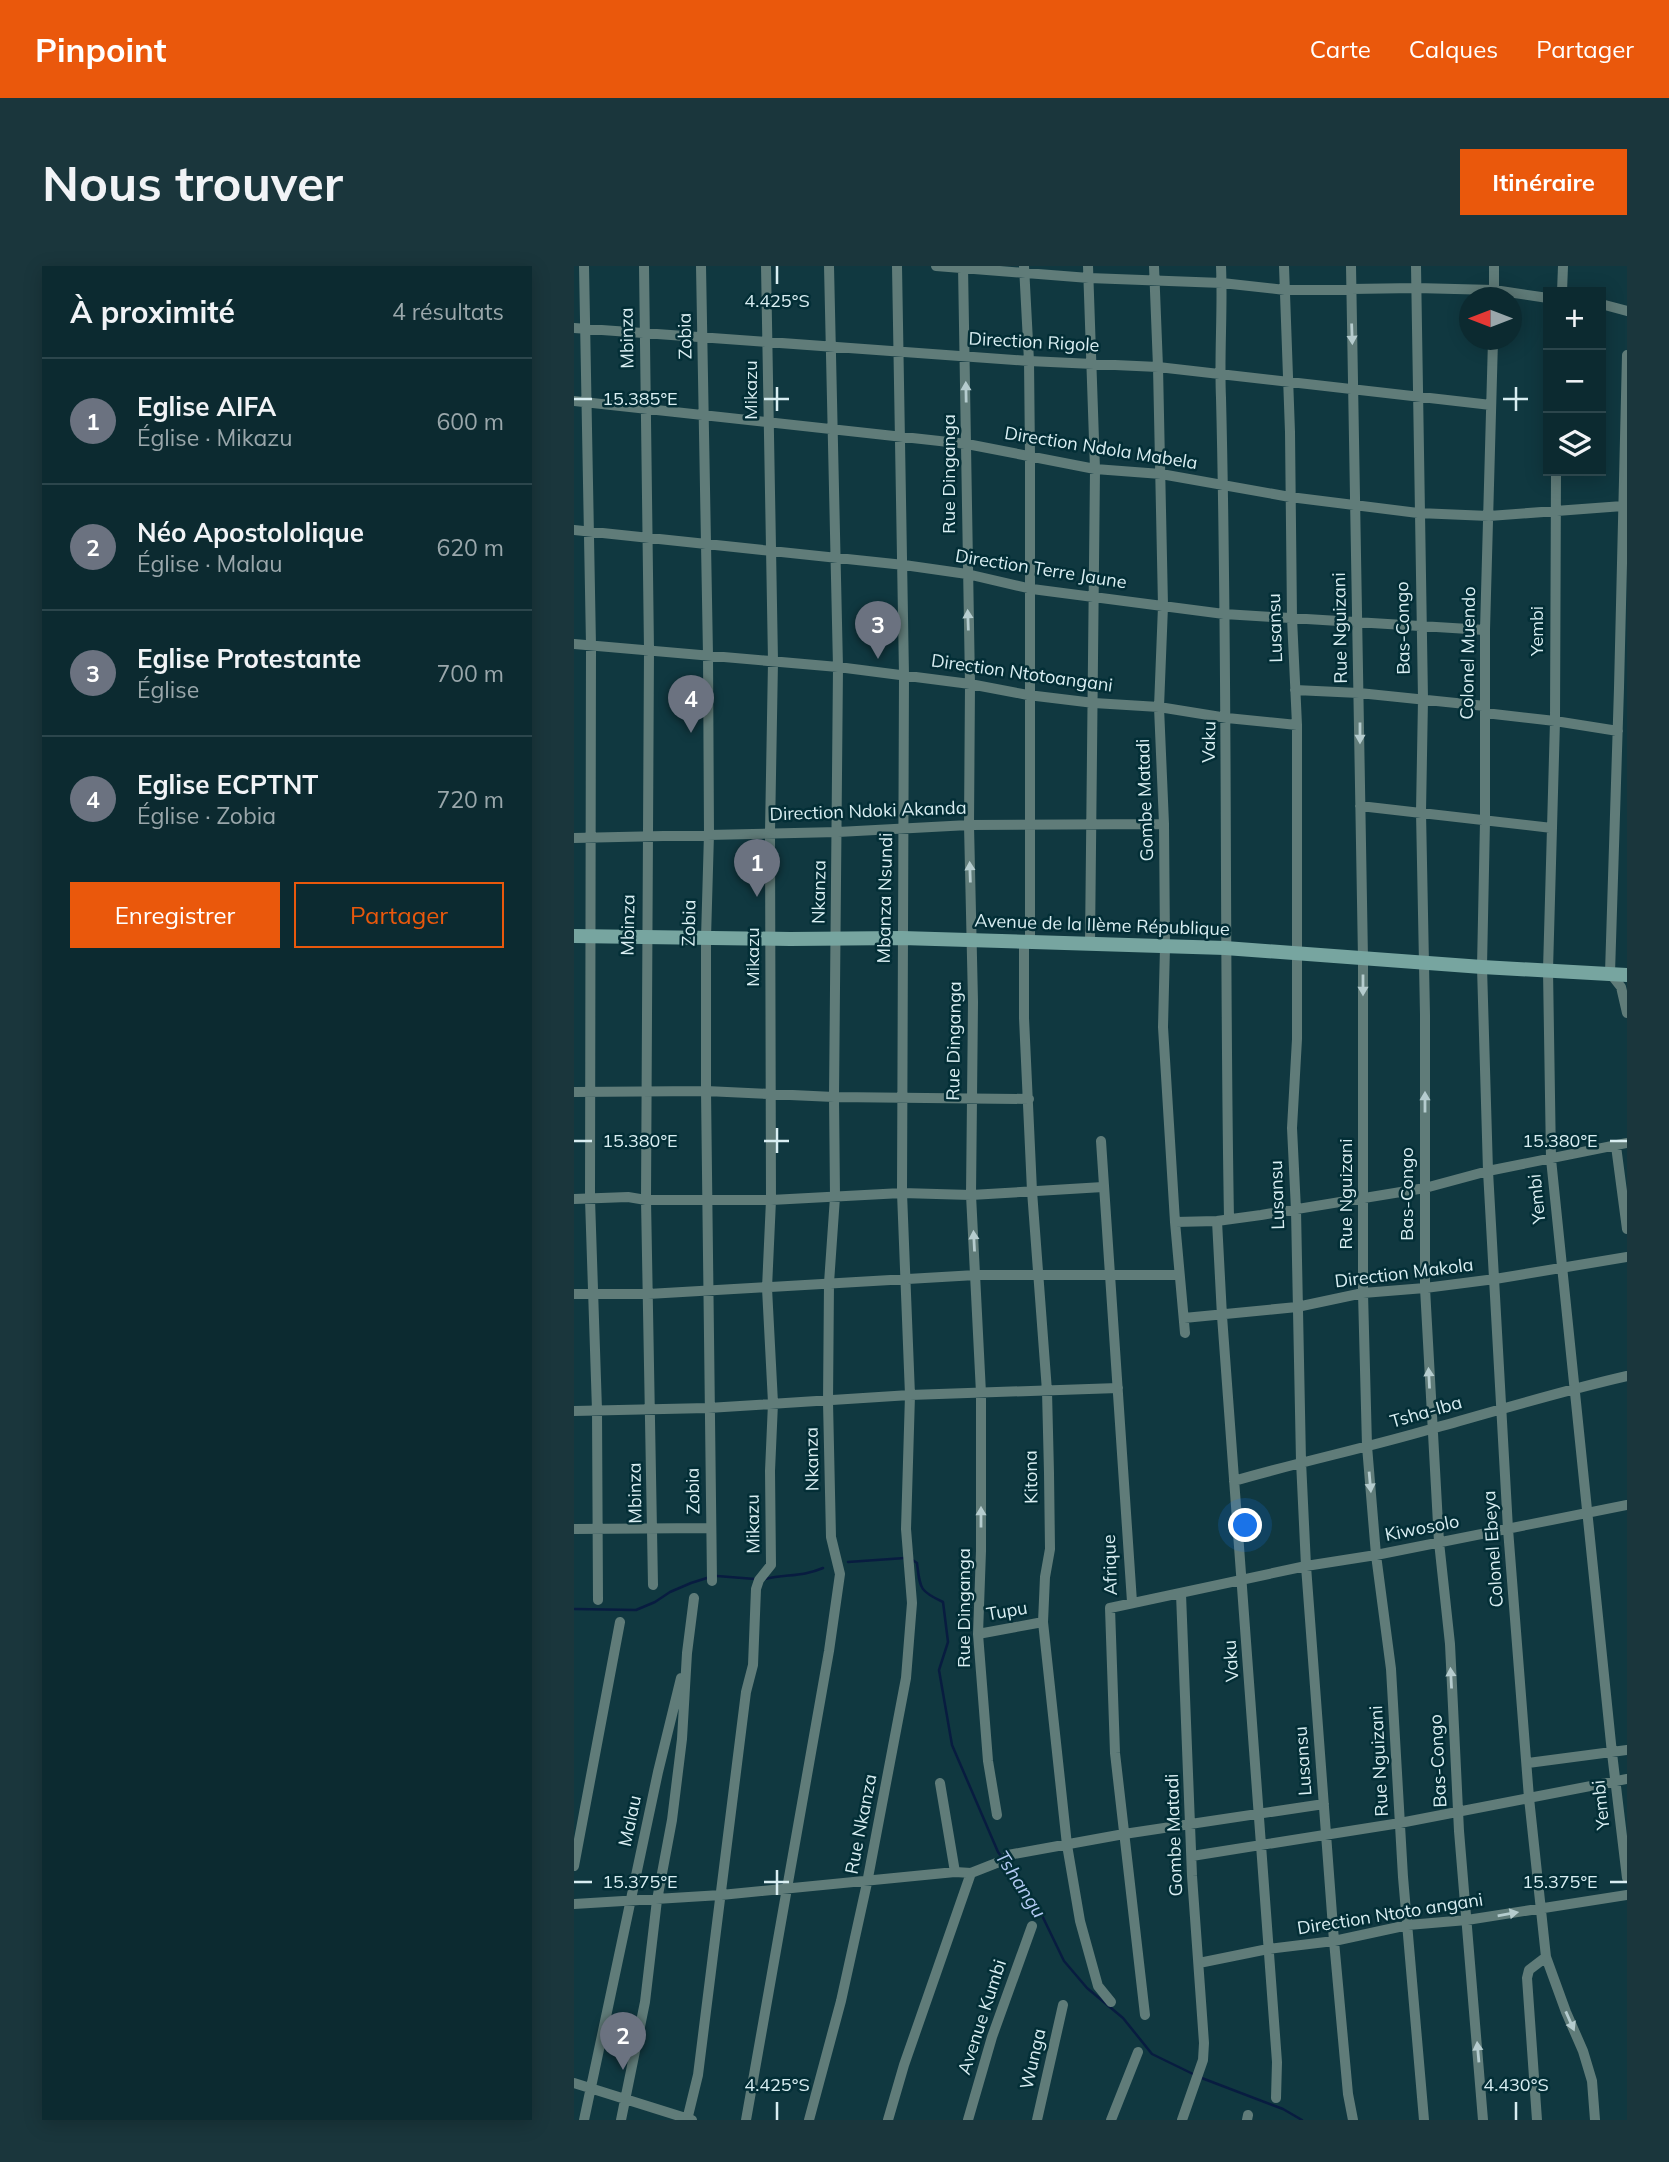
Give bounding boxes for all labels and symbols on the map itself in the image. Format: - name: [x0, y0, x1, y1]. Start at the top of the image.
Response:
- north arrow: [1459, 287, 1522, 350]
- text: 4.425°S: [744, 289, 810, 312]
- street label: Mbinza: [614, 307, 639, 369]
- street label: Zobia: [673, 312, 696, 360]
- one-way arrow: [1346, 323, 1358, 345]
- street label: Direction Rigole: [968, 327, 1100, 356]
- street label: Mikazu: [739, 360, 762, 420]
- one-way arrow: [960, 381, 972, 403]
- text: 15.385°E: [602, 387, 678, 410]
- street label: Rue Dinganga: [937, 414, 960, 534]
- street label: Direction Ndola Mabela: [1003, 421, 1199, 474]
- street label: Direction Terre Jaune: [954, 544, 1128, 593]
- street label: Rue Nguizani: [1327, 572, 1352, 684]
- street label: Bas-Congo: [1390, 581, 1415, 675]
- street label: Colonel Muendo: [1455, 586, 1480, 720]
- street label: Lusansu: [1262, 593, 1287, 663]
- pin: 3: [855, 601, 901, 659]
- street label: Yembi: [1525, 606, 1548, 657]
- one-way arrow: [963, 608, 974, 630]
- street label: Direction Ntotoangani: [930, 648, 1114, 697]
- pin: 4: [668, 675, 714, 733]
- street label: Vaku: [1197, 721, 1220, 763]
- one-way arrow: [1354, 722, 1366, 744]
- street label: Gombe Matadi: [1131, 738, 1158, 862]
- street label: Direction Ndoki Akanda: [769, 796, 967, 825]
- street label: Mbanza Nsundi: [872, 832, 897, 964]
- pin: 1: [734, 839, 780, 897]
- street label: Nkanza: [806, 860, 831, 924]
- one-way arrow: [964, 860, 976, 882]
- street label: Mbinza: [615, 894, 640, 956]
- street label: Zobia: [677, 899, 700, 947]
- street label: Avenue de la IIème République: [974, 909, 1230, 940]
- street label: Mikazu: [741, 927, 764, 987]
- one-way arrow: [1357, 974, 1369, 996]
- street label: Rue Dinganga: [941, 981, 966, 1101]
- one-way arrow: [1419, 1091, 1431, 1113]
- text: 15.380°E: [602, 1129, 678, 1152]
- text: 15.380°E: [1522, 1129, 1598, 1152]
- street label: Rue Nguizani: [1334, 1138, 1357, 1250]
- street label: Bas-Congo: [1395, 1147, 1418, 1241]
- street label: Lusansu: [1264, 1160, 1289, 1230]
- street label: Yembi: [1522, 1173, 1551, 1226]
- one-way arrow: [968, 1230, 979, 1252]
- street label: Direction Makola: [1333, 1253, 1475, 1292]
- one-way arrow: [1424, 1367, 1435, 1389]
- street label: Tsha-Iba: [1387, 1390, 1464, 1433]
- street label: Nkanza: [799, 1427, 824, 1491]
- street label: Kitona: [1019, 1450, 1042, 1504]
- street label: Mbinza: [622, 1462, 647, 1524]
- street label: Zobia: [681, 1467, 704, 1515]
- one-way arrow: [1365, 1471, 1376, 1493]
- street label: Colonel Ebeya: [1477, 1490, 1508, 1608]
- street label: Mikazu: [740, 1494, 765, 1554]
- one-way arrow: [975, 1506, 987, 1528]
- your location: [1228, 1508, 1262, 1542]
- street label: Kiwosolo: [1383, 1509, 1461, 1546]
- street label: Afrique: [1097, 1534, 1122, 1596]
- street label: Rue Dinganga: [952, 1548, 975, 1668]
- street label: Tupu: [985, 1596, 1029, 1625]
- street label: Vaku: [1218, 1639, 1243, 1683]
- one-way arrow: [1446, 1667, 1457, 1689]
- street label: Rue Nguizani: [1364, 1705, 1393, 1817]
- street label: Bas-Congo: [1424, 1714, 1451, 1808]
- street label: Lusansu: [1289, 1726, 1316, 1797]
- street label: Rue Nkanza: [840, 1772, 881, 1876]
- street label: Gombe Matadi: [1160, 1773, 1187, 1897]
- street label: Yembi: [1586, 1779, 1615, 1832]
- street label: Malau: [613, 1793, 646, 1849]
- water label: Tshangu: [990, 1846, 1052, 1922]
- text: 15.375°E: [602, 1870, 678, 1893]
- text: 15.375°E: [1522, 1870, 1598, 1893]
- street label: Direction Ntoto angani: [1295, 1887, 1484, 1940]
- one-way arrow: [1497, 1908, 1519, 1919]
- street label: Avenue Kumbi: [952, 1956, 1011, 2077]
- one-way arrow: [1564, 2011, 1576, 2031]
- pin: 2: [600, 2012, 646, 2070]
- street label: Wunga: [1014, 2026, 1051, 2092]
- one-way arrow: [1472, 2041, 1483, 2063]
- text: 4.425°S: [744, 2073, 810, 2096]
- text: 4.430°S: [1483, 2073, 1549, 2096]

